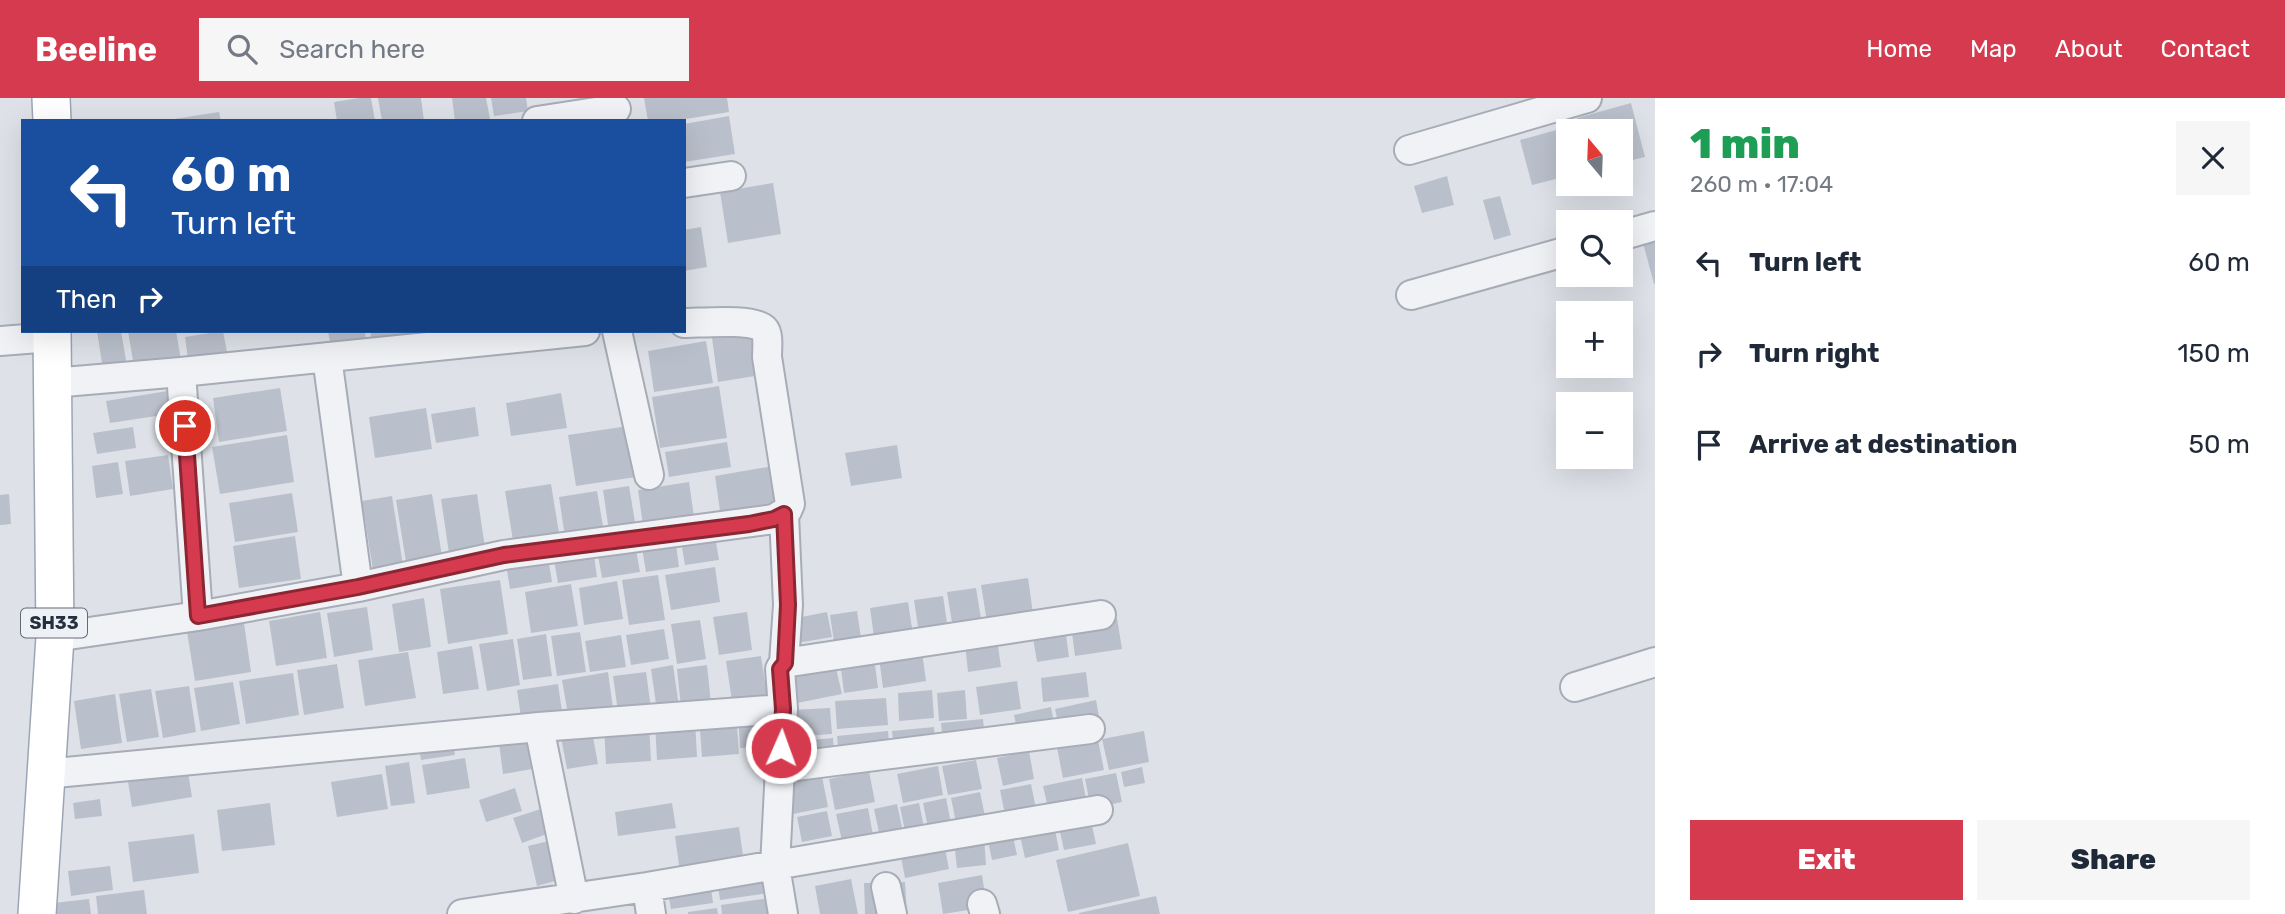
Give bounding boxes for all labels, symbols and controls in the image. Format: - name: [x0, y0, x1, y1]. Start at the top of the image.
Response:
- search box: [199, 18, 689, 81]
- text: Beeline: [35, 30, 157, 69]
- icon: search: [223, 30, 261, 68]
- text: Search here: [279, 34, 425, 65]
- text: Home: [1866, 35, 1932, 63]
- text: Map: [1970, 35, 2017, 63]
- text: About: [2055, 35, 2123, 63]
- text: Contact: [2161, 35, 2250, 63]
- north arrow: [1556, 119, 1633, 196]
- map controls: [1556, 119, 1633, 469]
- text: 1 min: [1690, 119, 1800, 169]
- button: close: [2176, 121, 2250, 195]
- text: 60 m: [171, 145, 292, 203]
- icon: left: [56, 147, 147, 238]
- text: 260 m · 17:04: [1690, 170, 1833, 198]
- text: Turn left: [171, 204, 296, 242]
- button: search: [1556, 210, 1633, 287]
- icon: left: [1690, 244, 1728, 282]
- text: Turn left: [1749, 247, 1861, 278]
- text: 60 m: [2188, 247, 2250, 278]
- icon: right: [131, 280, 169, 318]
- text: Then: [56, 284, 117, 315]
- button: +: [1556, 301, 1633, 378]
- icon: right: [1690, 335, 1728, 373]
- text: Turn right: [1749, 338, 1879, 369]
- text: 150 m: [2177, 338, 2250, 369]
- button: −: [1556, 392, 1633, 469]
- pin: [155, 396, 215, 456]
- icon: arrive: [166, 407, 204, 445]
- icon: arrive: [1690, 426, 1728, 464]
- text: Arrive at destination: [1749, 429, 2017, 460]
- text: 50 m: [2189, 429, 2250, 460]
- road number: SH33: [21, 608, 87, 638]
- position arrow: [744, 711, 818, 785]
- button: Exit: [1690, 820, 1963, 900]
- button: Share: [1977, 820, 2250, 900]

